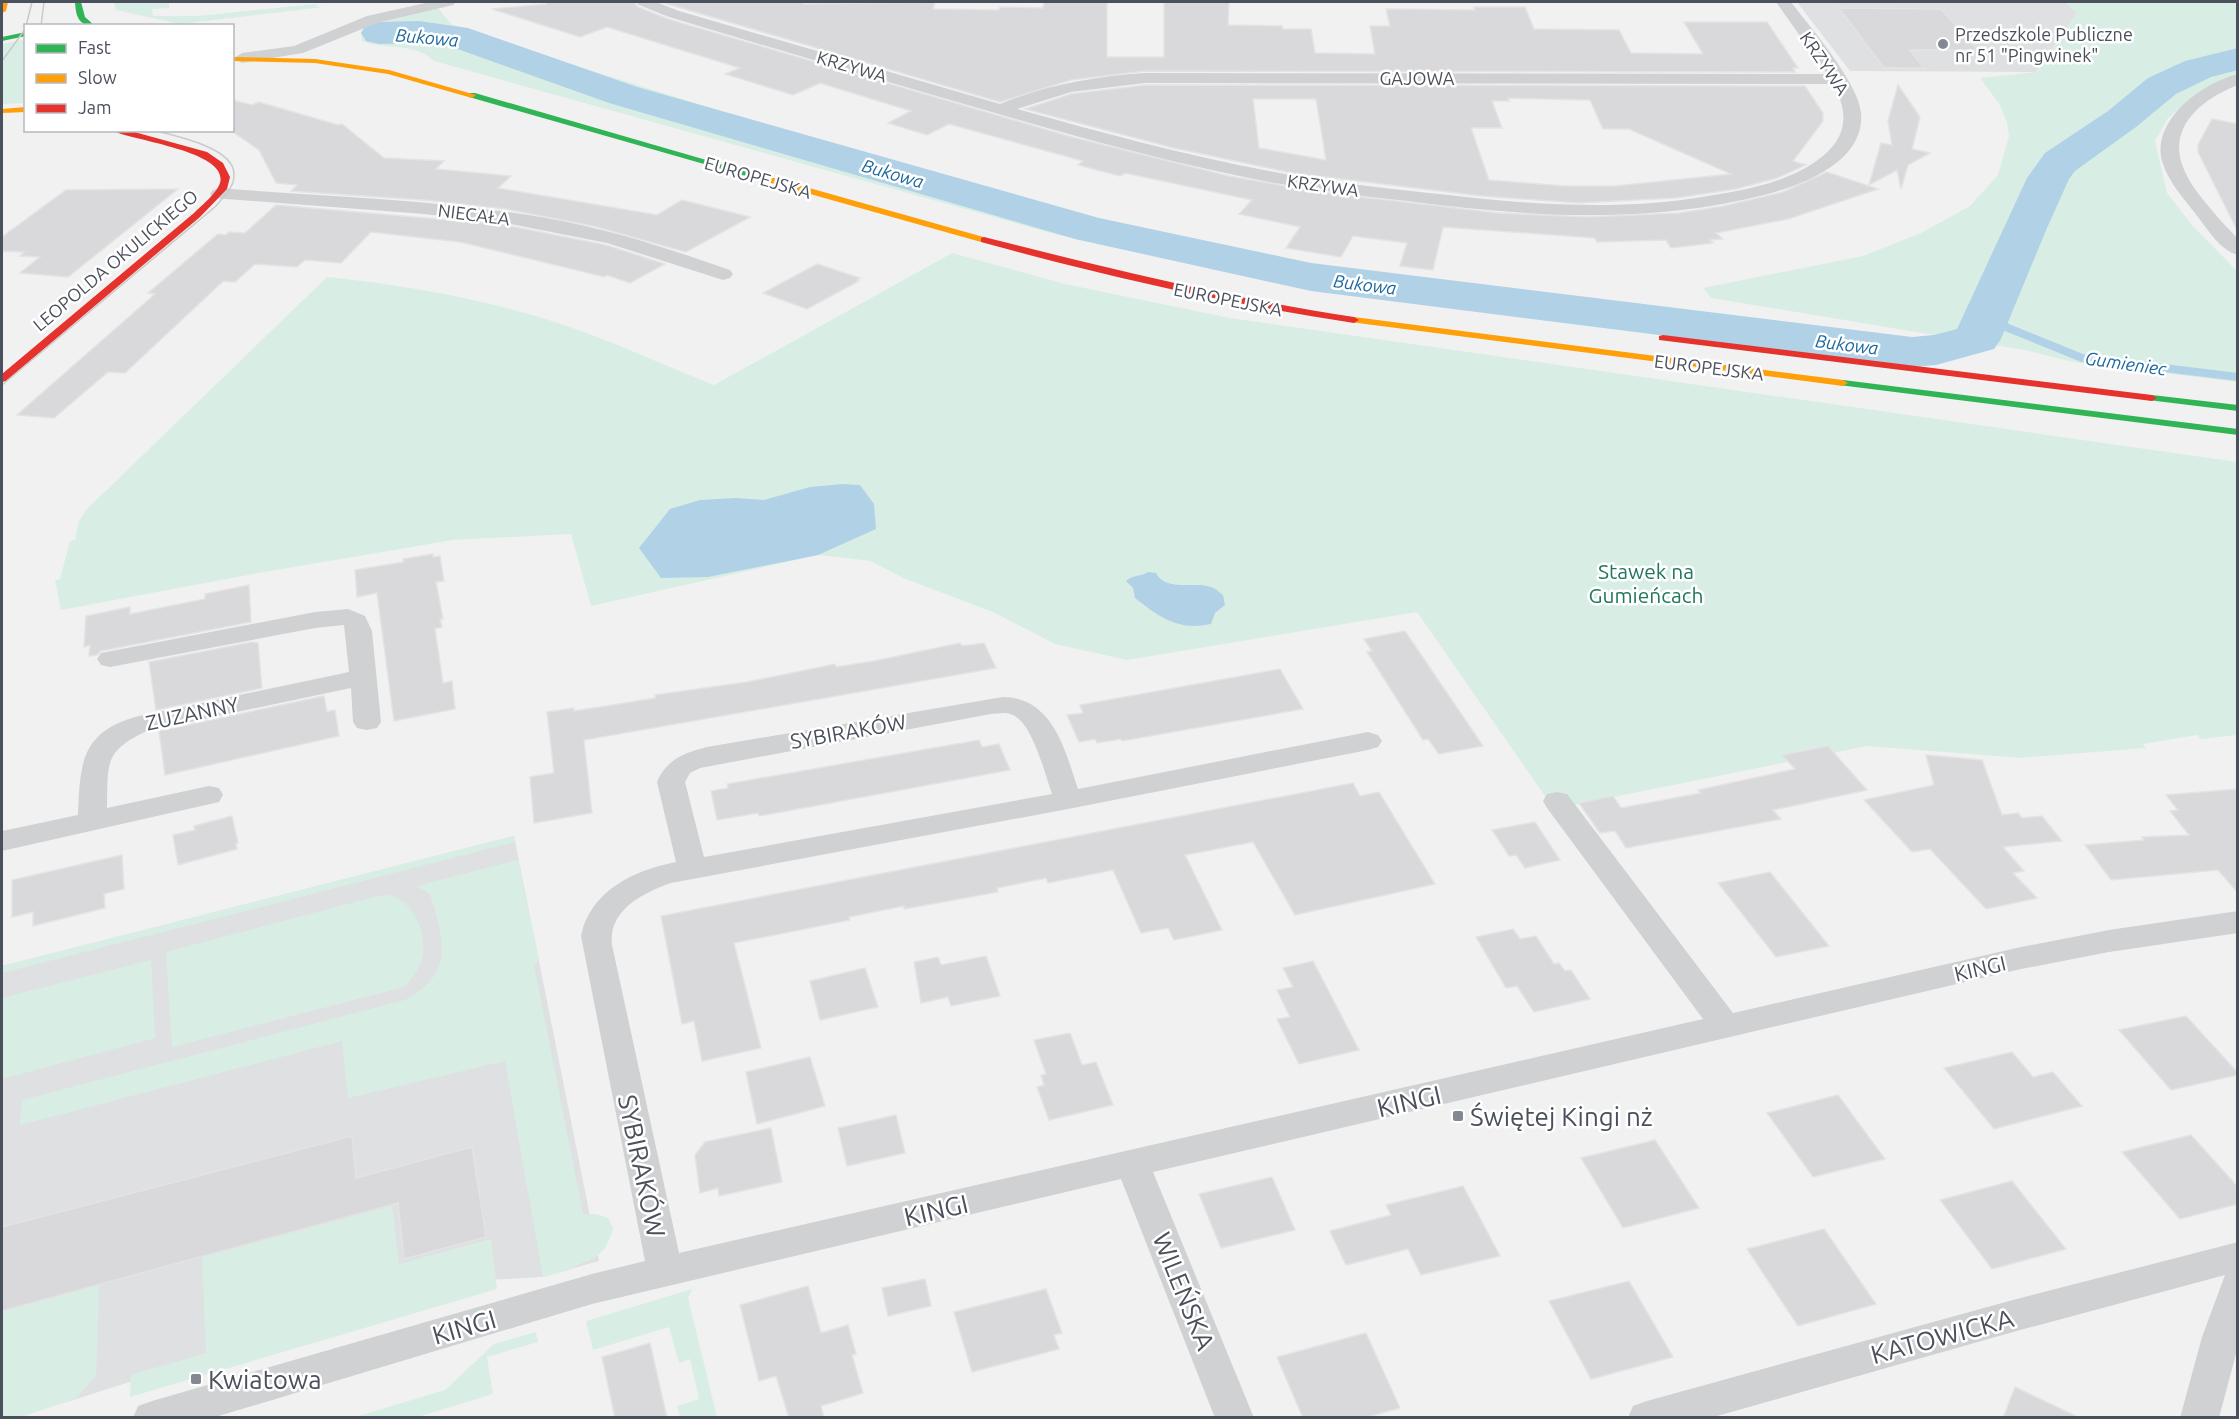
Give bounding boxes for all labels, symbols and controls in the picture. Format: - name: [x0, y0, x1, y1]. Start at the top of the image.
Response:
- legend: [24, 24, 234, 132]
- water label: Bukowa: [395, 24, 460, 50]
- place label: Przedszkole Publiczne nr 51 "Pingwinek": [1955, 24, 2133, 65]
- street label: KRZYWA: [1797, 28, 1854, 99]
- text: Fast: [78, 37, 111, 57]
- marker: Przedszkole Publiczne nr 51 "Pingwinek": [1936, 37, 1950, 51]
- street label: KRZYWA: [815, 46, 890, 86]
- text: Slow: [78, 67, 117, 87]
- street label: GAJOWA: [1379, 68, 1455, 88]
- text: Jam: [78, 97, 112, 117]
- street label: EUROPEJSKA: [702, 152, 814, 202]
- water label: Bukowa: [860, 155, 926, 191]
- street label: KRZYWA: [1286, 170, 1360, 200]
- street label: LEOPOLDA OKULICKIEGO: [29, 185, 201, 335]
- street label: NIECAŁA: [437, 200, 511, 228]
- water label: Bukowa: [1332, 270, 1398, 298]
- street label: EUROPEJSKA: [1172, 279, 1284, 319]
- water label: Bukowa: [1814, 330, 1880, 358]
- water label: Gumieniec: [2084, 347, 2169, 379]
- street label: EUROPEJSKA: [1653, 350, 1765, 384]
- park label: Stawek na Gumieńcach: [1589, 559, 1703, 607]
- street label: ZUZANNY: [143, 691, 241, 735]
- street label: SYBIRAKÓW: [788, 709, 908, 753]
- street label: KINGI: [1952, 950, 2008, 986]
- street label: KINGI: [1374, 1080, 1444, 1122]
- street label: SYBIRAKÓW: [613, 1092, 671, 1240]
- place label: Świętej Kingi nż: [1470, 1102, 1653, 1131]
- marker: Świętej Kingi nż: [1451, 1109, 1465, 1123]
- street label: KINGI: [901, 1189, 971, 1231]
- street label: WILEŃSKA: [1147, 1228, 1222, 1354]
- street label: KATOWICKA: [1867, 1303, 2017, 1369]
- street label: KINGI: [429, 1304, 499, 1350]
- place label: Kwiatowa: [208, 1365, 322, 1394]
- marker: Kwiatowa: [189, 1372, 203, 1386]

